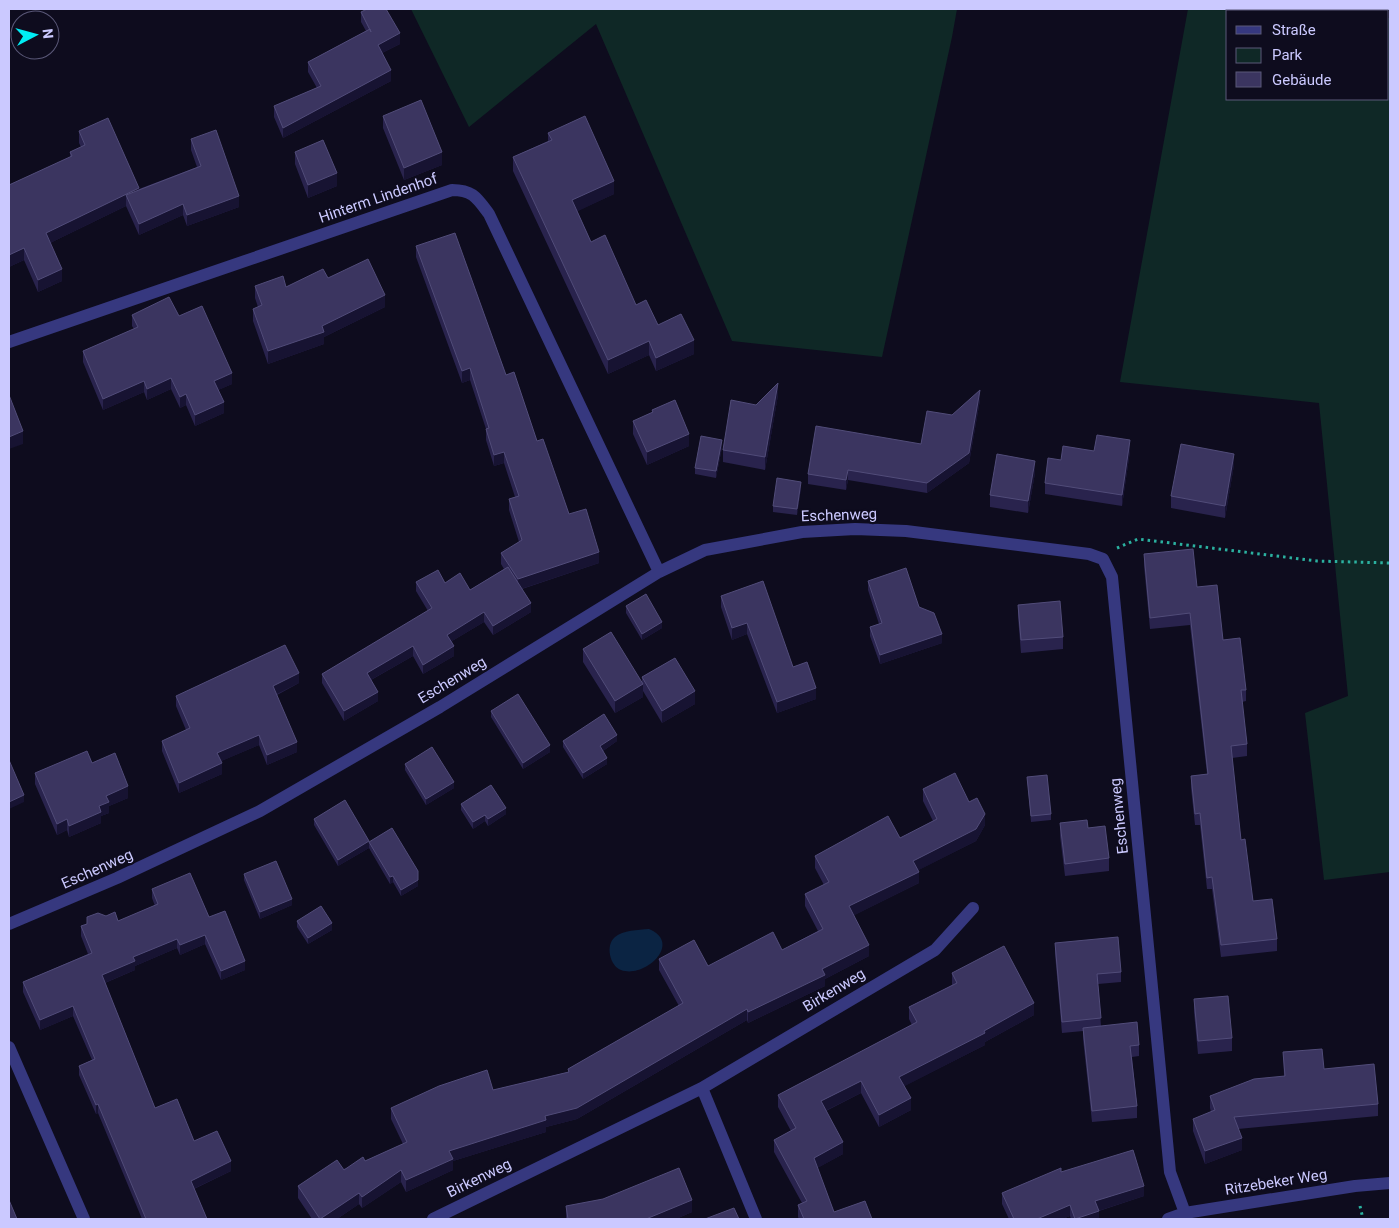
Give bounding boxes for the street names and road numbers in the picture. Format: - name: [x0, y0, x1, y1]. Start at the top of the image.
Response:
- street label: Hinterm Lindenhof: [316, 169, 440, 227]
- street label: Eschenweg: [801, 505, 877, 525]
- street label: Eschenweg: [415, 653, 489, 707]
- street label: Eschenweg: [1106, 777, 1132, 855]
- street label: Eschenweg: [58, 845, 136, 893]
- street label: Birkenweg: [800, 964, 868, 1016]
- street label: Birkenweg: [444, 1155, 514, 1201]
- street label: Ritzebeker Weg: [1224, 1165, 1328, 1199]

